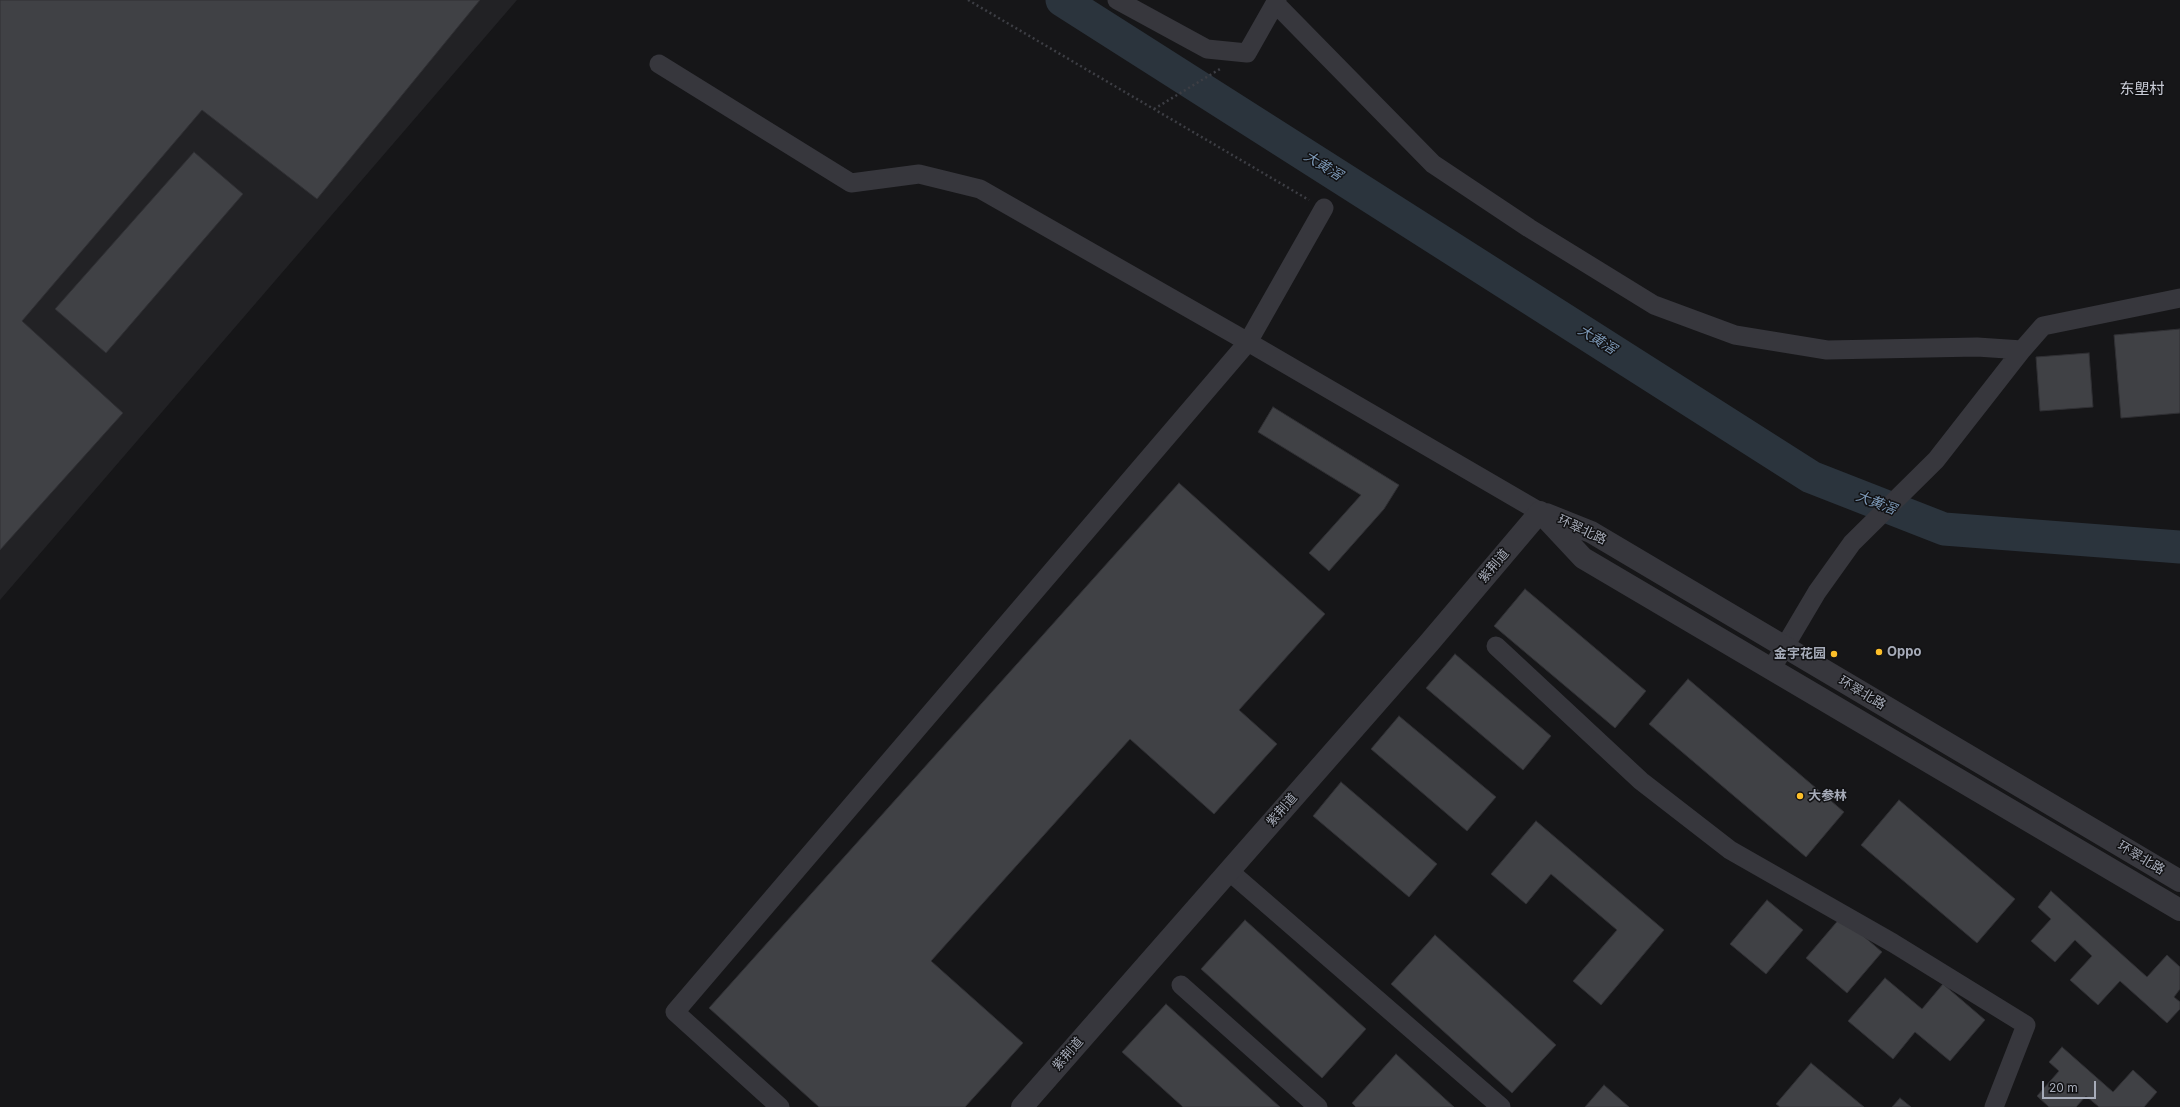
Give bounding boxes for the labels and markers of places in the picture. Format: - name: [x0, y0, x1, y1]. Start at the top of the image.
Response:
- place label: Oppo: [1887, 644, 1921, 660]
- place label: 金宇花园: [1774, 646, 1826, 662]
- marker: Oppo: [1874, 647, 1884, 657]
- marker: 金宇花园: [1829, 649, 1839, 659]
- place label: 大参林: [1808, 788, 1847, 804]
- marker: 大参林: [1795, 791, 1805, 801]

